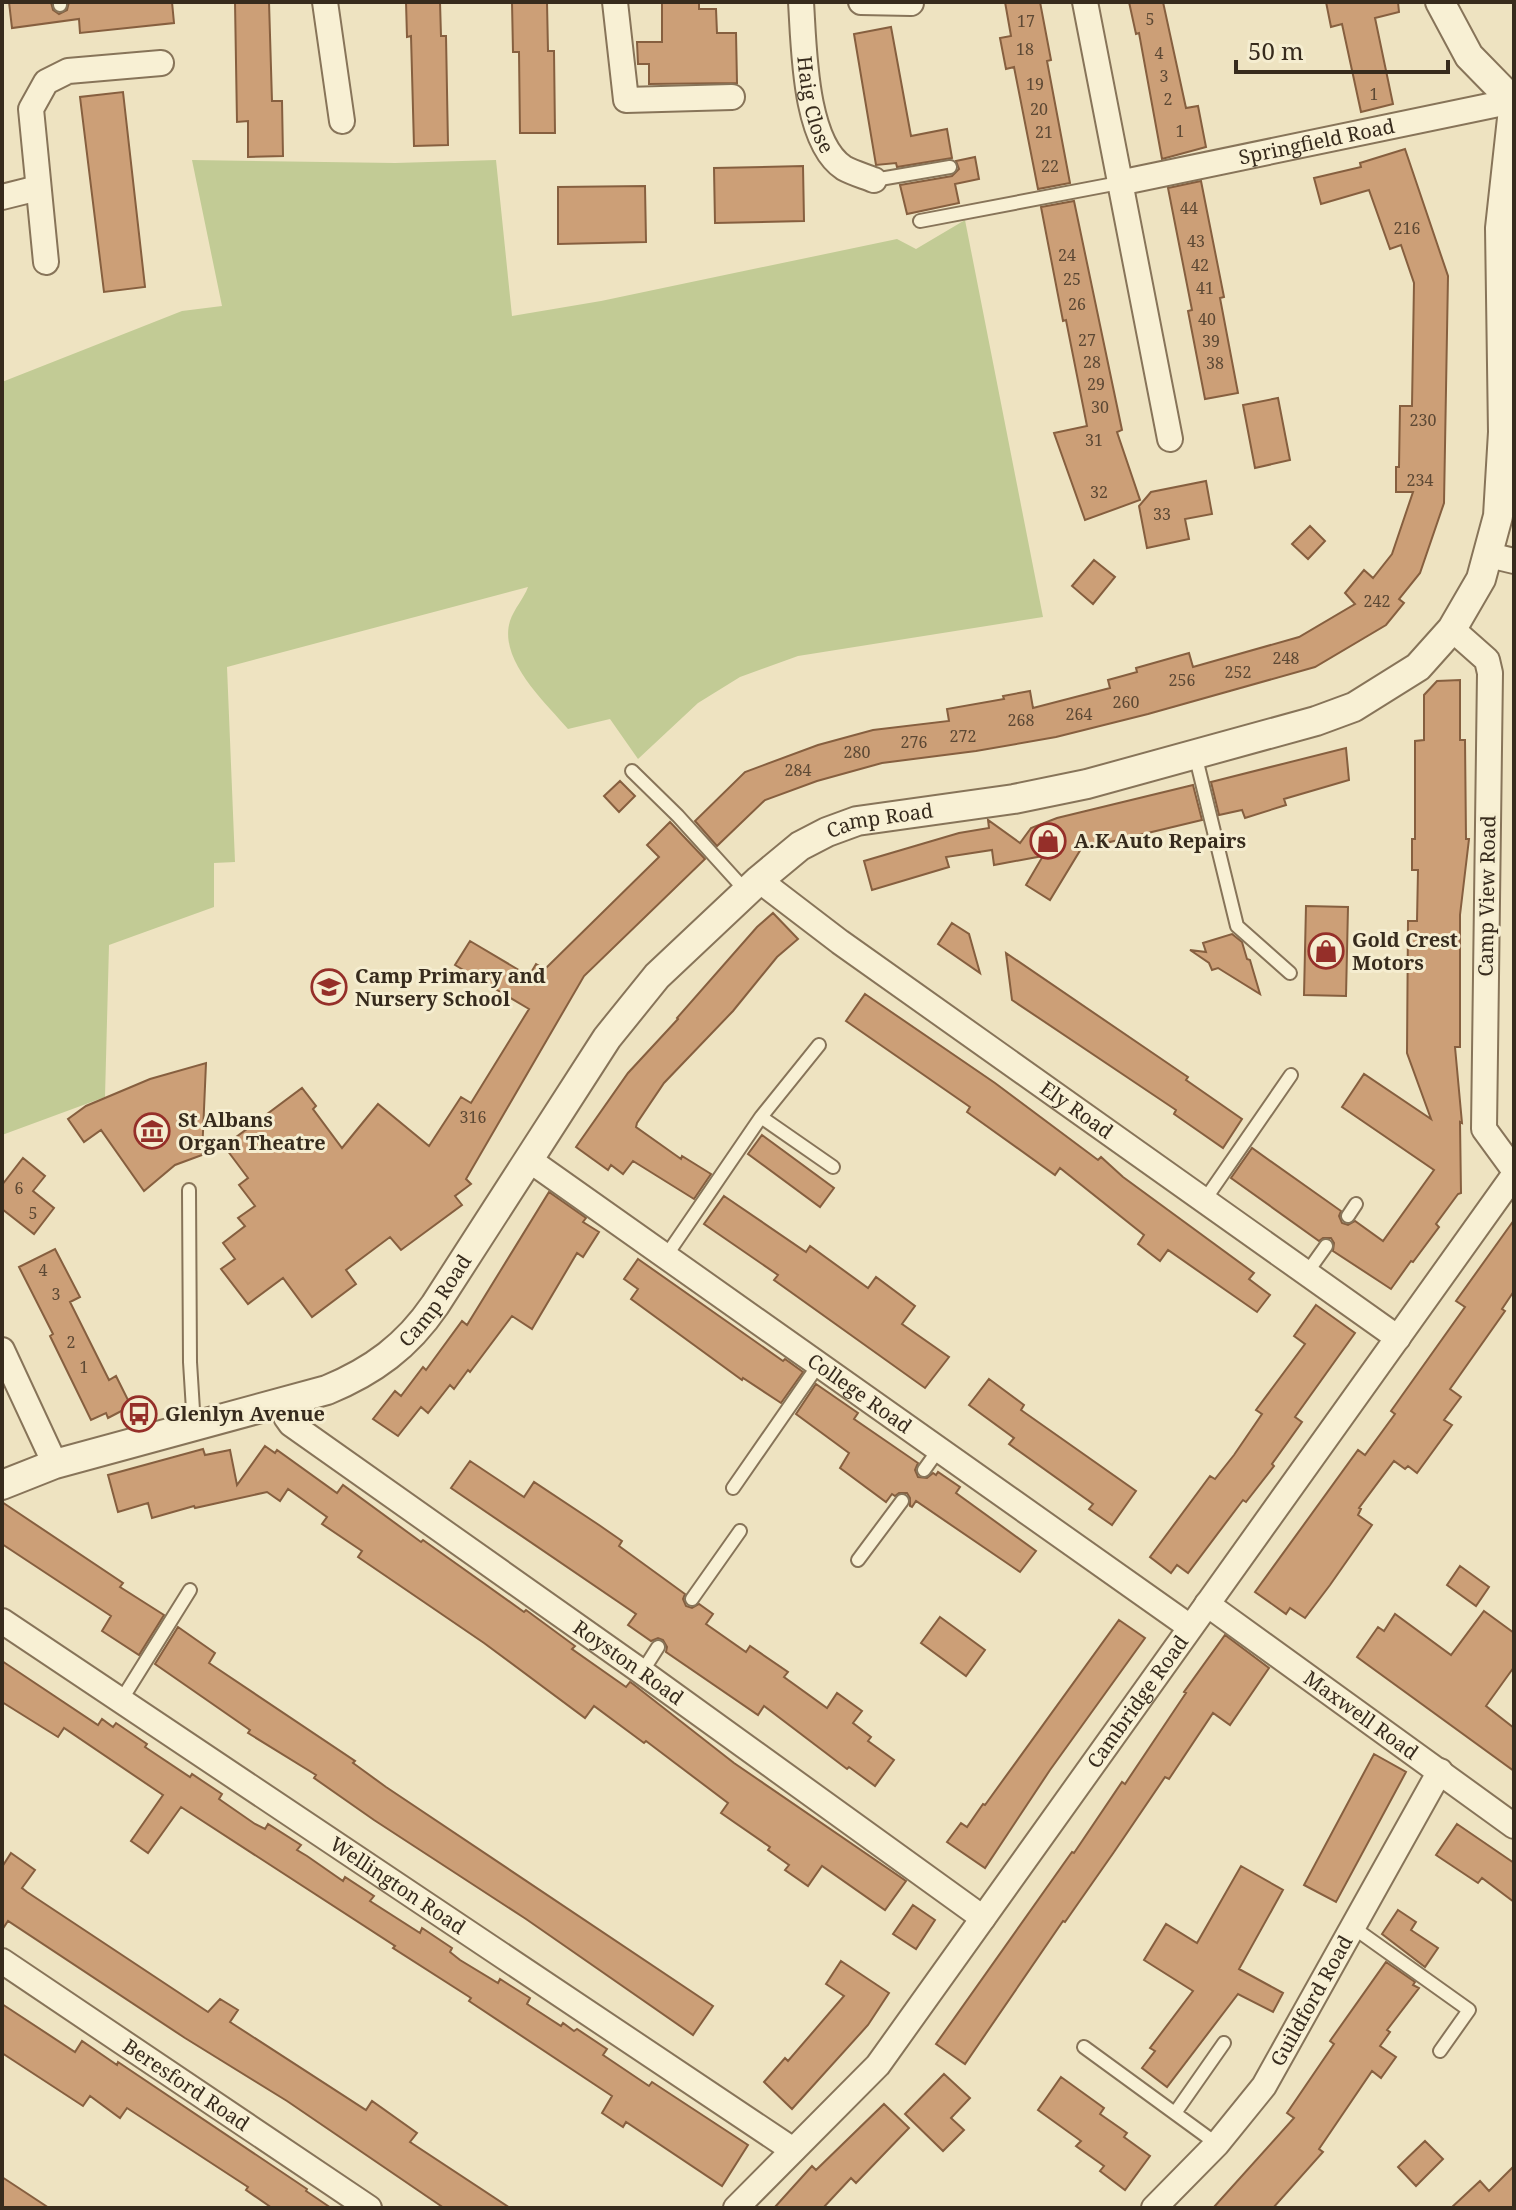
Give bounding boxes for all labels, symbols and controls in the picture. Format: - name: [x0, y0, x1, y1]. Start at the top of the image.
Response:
- house number: 5: [1146, 8, 1154, 30]
- house number: 17: [1017, 10, 1035, 32]
- scale bar: [1236, 24, 1448, 74]
- text: 50 m: [1248, 34, 1304, 67]
- house number: 18: [1016, 38, 1034, 60]
- house number: 4: [1155, 42, 1164, 64]
- street label: Haig Close: [791, 55, 840, 158]
- house number: 3: [1160, 65, 1169, 87]
- house number: 19: [1026, 73, 1044, 95]
- house number: 1: [1370, 83, 1378, 105]
- house number: 2: [1164, 88, 1172, 110]
- house number: 20: [1030, 98, 1048, 120]
- street label: Springfield Road: [1236, 112, 1397, 171]
- house number: 1: [1176, 120, 1184, 142]
- house number: 21: [1035, 121, 1053, 143]
- house number: 22: [1041, 155, 1059, 177]
- house number: 44: [1180, 197, 1198, 219]
- house number: 216: [1394, 217, 1420, 239]
- house number: 43: [1187, 230, 1205, 252]
- house number: 24: [1058, 244, 1076, 266]
- house number: 42: [1191, 254, 1209, 276]
- house number: 25: [1063, 268, 1081, 290]
- house number: 41: [1196, 277, 1214, 299]
- house number: 26: [1068, 293, 1086, 315]
- house number: 40: [1198, 308, 1216, 330]
- house number: 27: [1078, 329, 1096, 351]
- house number: 39: [1202, 330, 1220, 352]
- house number: 28: [1083, 351, 1101, 373]
- house number: 38: [1206, 352, 1224, 374]
- house number: 29: [1087, 373, 1105, 395]
- house number: 30: [1091, 396, 1109, 418]
- house number: 230: [1410, 409, 1436, 431]
- house number: 31: [1085, 429, 1103, 451]
- house number: 234: [1407, 469, 1433, 491]
- house number: 32: [1090, 481, 1108, 503]
- house number: 33: [1153, 503, 1171, 525]
- house number: 242: [1364, 590, 1390, 612]
- house number: 248: [1273, 647, 1299, 669]
- house number: 252: [1225, 661, 1251, 683]
- house number: 256: [1169, 669, 1195, 691]
- house number: 260: [1113, 691, 1139, 713]
- house number: 264: [1066, 703, 1092, 725]
- house number: 268: [1008, 709, 1034, 731]
- house number: 272: [950, 725, 976, 747]
- house number: 276: [901, 731, 927, 753]
- house number: 280: [844, 741, 870, 763]
- house number: 284: [785, 759, 811, 781]
- street label: Camp Road: [823, 796, 935, 844]
- street label: Camp View Road: [1472, 815, 1501, 977]
- shop icon: A.K Auto Repairs: [1029, 822, 1067, 860]
- place label: A.K Auto Repairs: [1074, 827, 1246, 854]
- place label: Gold Crest Motors: [1352, 926, 1458, 976]
- shop icon: Gold Crest Motors: [1307, 932, 1345, 970]
- place label: Camp Primary and Nursery School: [355, 962, 546, 1012]
- school or university icon: Camp Primary and Nursery School: [310, 968, 348, 1006]
- street label: Ely Road: [1035, 1074, 1119, 1145]
- place label: St Albans Organ Theatre: [178, 1106, 326, 1156]
- house number: 316: [460, 1106, 486, 1128]
- museum icon: St Albans Organ Theatre: [133, 1112, 171, 1150]
- house number: 6: [15, 1177, 24, 1199]
- house number: 5: [29, 1202, 37, 1224]
- street label: Camp Road: [392, 1249, 477, 1353]
- house number: 4: [39, 1259, 48, 1281]
- house number: 3: [52, 1283, 61, 1305]
- house number: 2: [67, 1331, 75, 1353]
- street label: College Road: [802, 1347, 917, 1439]
- house number: 1: [80, 1356, 88, 1378]
- bus stop icon: Glenlyn Avenue: [120, 1395, 158, 1433]
- place label: Glenlyn Avenue: [165, 1400, 325, 1427]
- street label: Royston Road: [568, 1614, 689, 1711]
- street label: Cambridge Road: [1080, 1629, 1194, 1773]
- street label: Maxwell Road: [1298, 1664, 1424, 1766]
- street label: Wellington Road: [325, 1830, 471, 1940]
- street label: Guildford Road: [1264, 1930, 1359, 2071]
- street label: Beresford Road: [118, 2032, 255, 2137]

